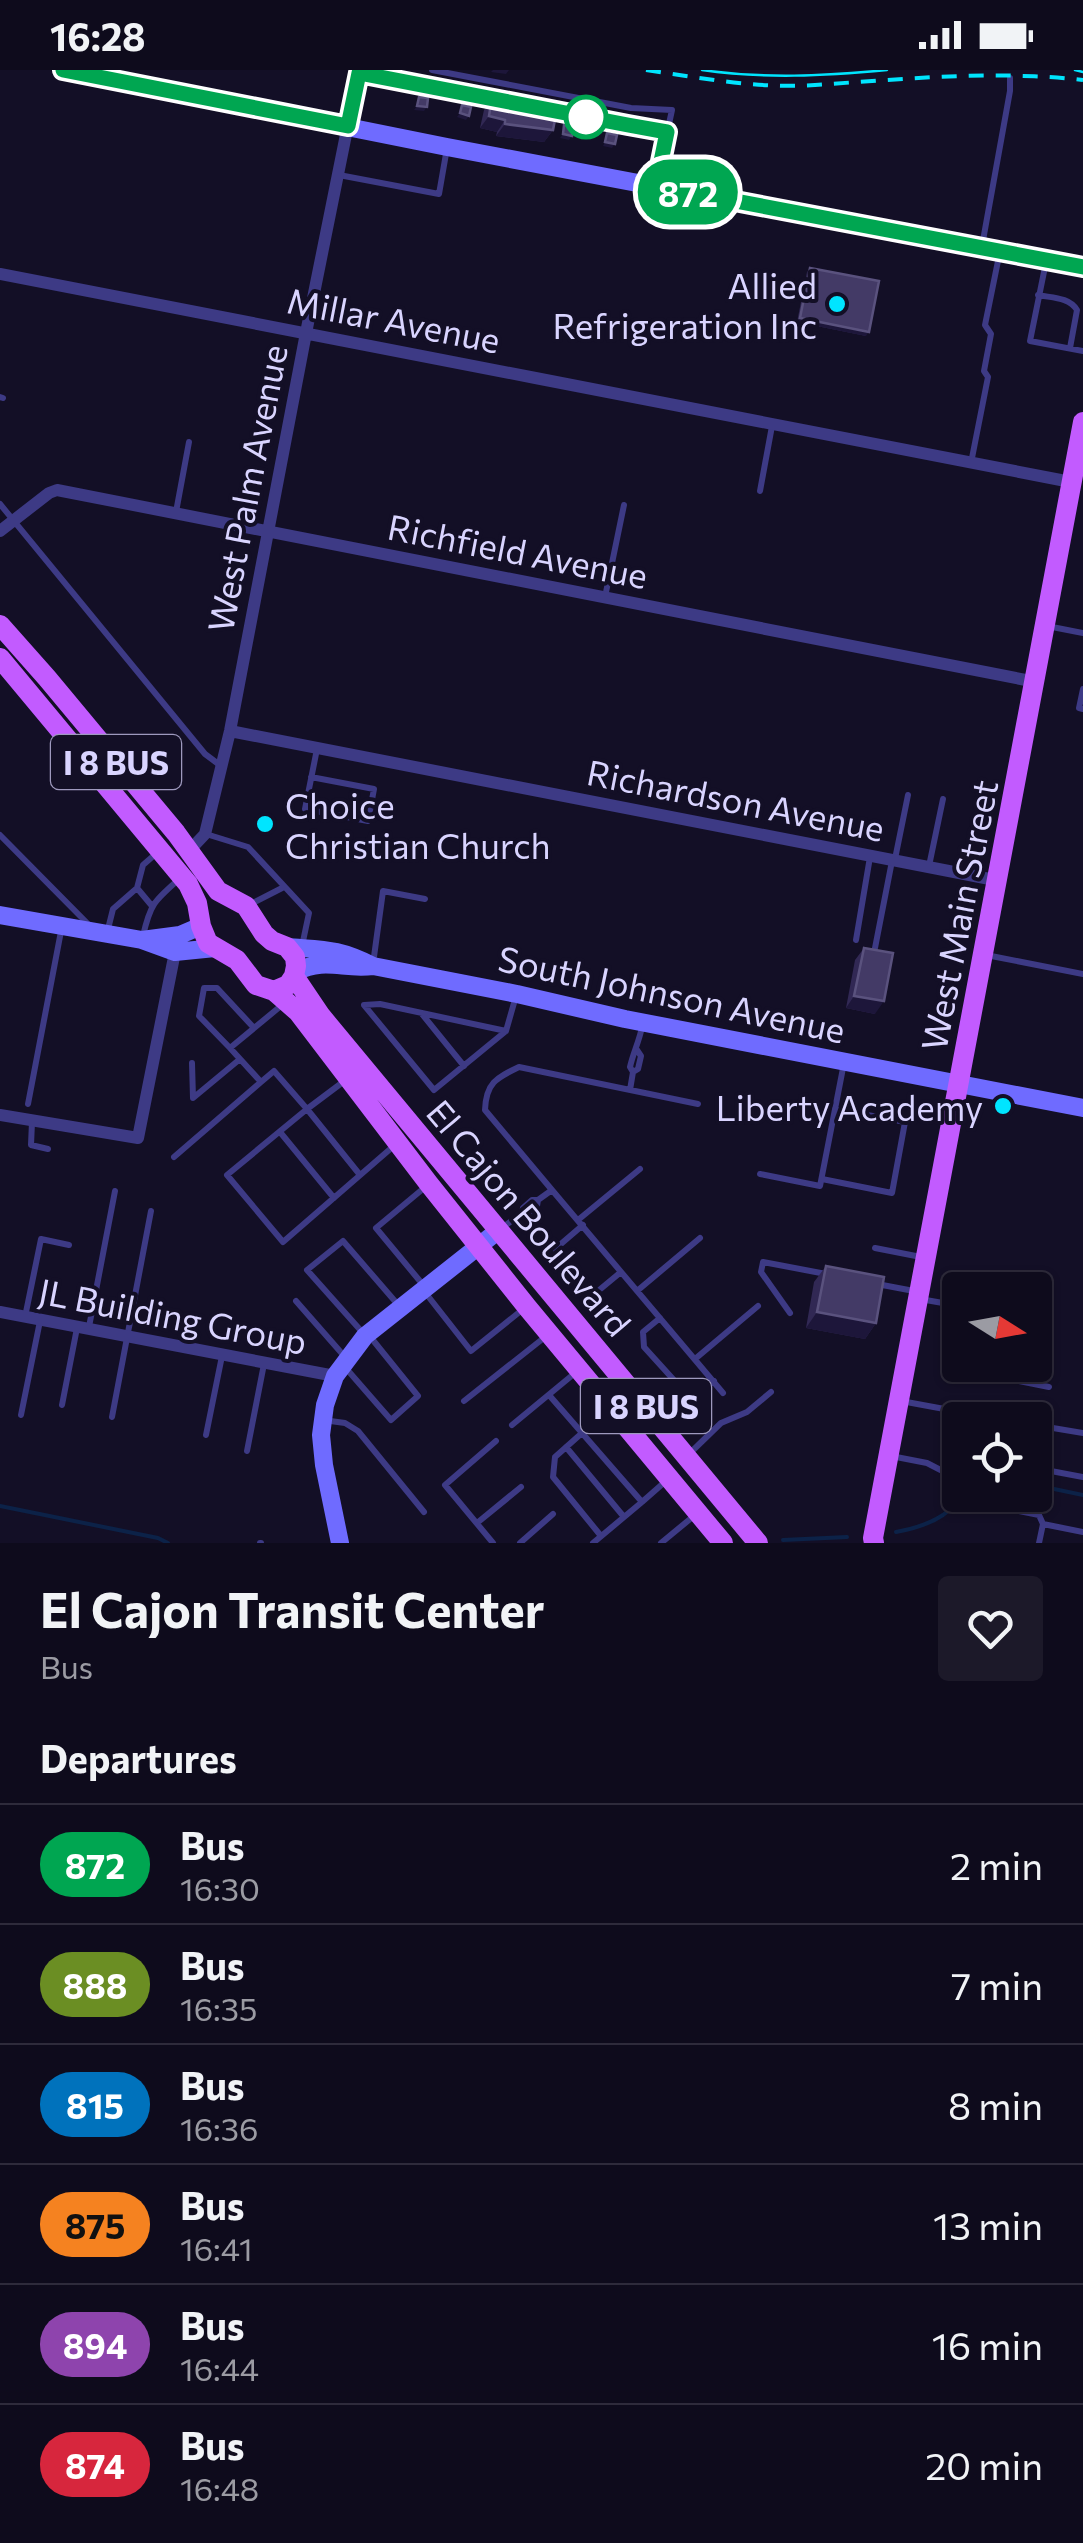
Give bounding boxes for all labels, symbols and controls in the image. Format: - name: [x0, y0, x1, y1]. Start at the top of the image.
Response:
- text: 16:28: [50, 12, 146, 59]
- unlabelled marker: [565, 96, 607, 138]
- line badge: 872: [630, 160, 746, 224]
- text: 872: [658, 171, 718, 214]
- place label: Allied Refrigeration Inc: [553, 263, 817, 346]
- street label: Millar Avenue: [284, 277, 504, 361]
- marker: Allied Refrigeration Inc: [826, 293, 848, 315]
- street label: West Palm Avenue: [197, 341, 295, 635]
- street label: Richfield Avenue: [385, 504, 651, 596]
- road number: I 8 BUS: [51, 735, 181, 789]
- street label: Richardson Avenue: [584, 749, 888, 849]
- street label: West Main Street: [911, 776, 1005, 1054]
- place label: Choice Christian Church: [285, 783, 551, 866]
- marker: Choice Christian Church: [254, 813, 276, 835]
- street label: South Johnson Avenue: [495, 935, 849, 1051]
- place label: Liberty Academy: [716, 1085, 983, 1128]
- street label: El Cajon Boulevard: [419, 1090, 641, 1344]
- marker: Liberty Academy: [992, 1095, 1014, 1117]
- street label: JL Building Group: [35, 1268, 311, 1362]
- north arrow: [942, 1272, 1052, 1382]
- map controls: [942, 1272, 1052, 1512]
- road number: I 8 BUS: [581, 1379, 711, 1433]
- button: locate: [942, 1402, 1052, 1512]
- button: heart: [938, 1576, 1043, 1681]
- text: El Cajon Transit Center: [40, 1579, 544, 1638]
- text: Bus: [40, 1646, 93, 1686]
- text: Departures: [40, 1734, 237, 1781]
- text: Bus: [180, 1821, 245, 1868]
- text: 2 min: [950, 1841, 1043, 1888]
- text: 872: [65, 1843, 125, 1886]
- text: 16:30: [180, 1868, 260, 1908]
- text: Bus: [180, 1941, 245, 1988]
- text: 7 min: [951, 1961, 1043, 2008]
- text: 888: [63, 1963, 127, 2006]
- text: 16:35: [180, 1988, 257, 2028]
- text: Bus: [180, 2061, 245, 2108]
- text: 8 min: [948, 2081, 1043, 2128]
- text: 815: [66, 2083, 124, 2126]
- text: 16:36: [180, 2108, 258, 2148]
- text: Bus: [180, 2181, 245, 2228]
- text: 13 min: [933, 2201, 1043, 2248]
- text: 875: [65, 2203, 125, 2246]
- text: 16:41: [180, 2228, 253, 2268]
- text: Bus: [180, 2301, 245, 2348]
- text: 16 min: [932, 2321, 1043, 2368]
- text: 894: [63, 2323, 127, 2366]
- text: 16:44: [180, 2348, 259, 2388]
- text: Bus: [180, 2421, 245, 2468]
- text: 20 min: [925, 2441, 1043, 2488]
- text: 874: [65, 2443, 125, 2486]
- text: 16:48: [180, 2468, 259, 2508]

